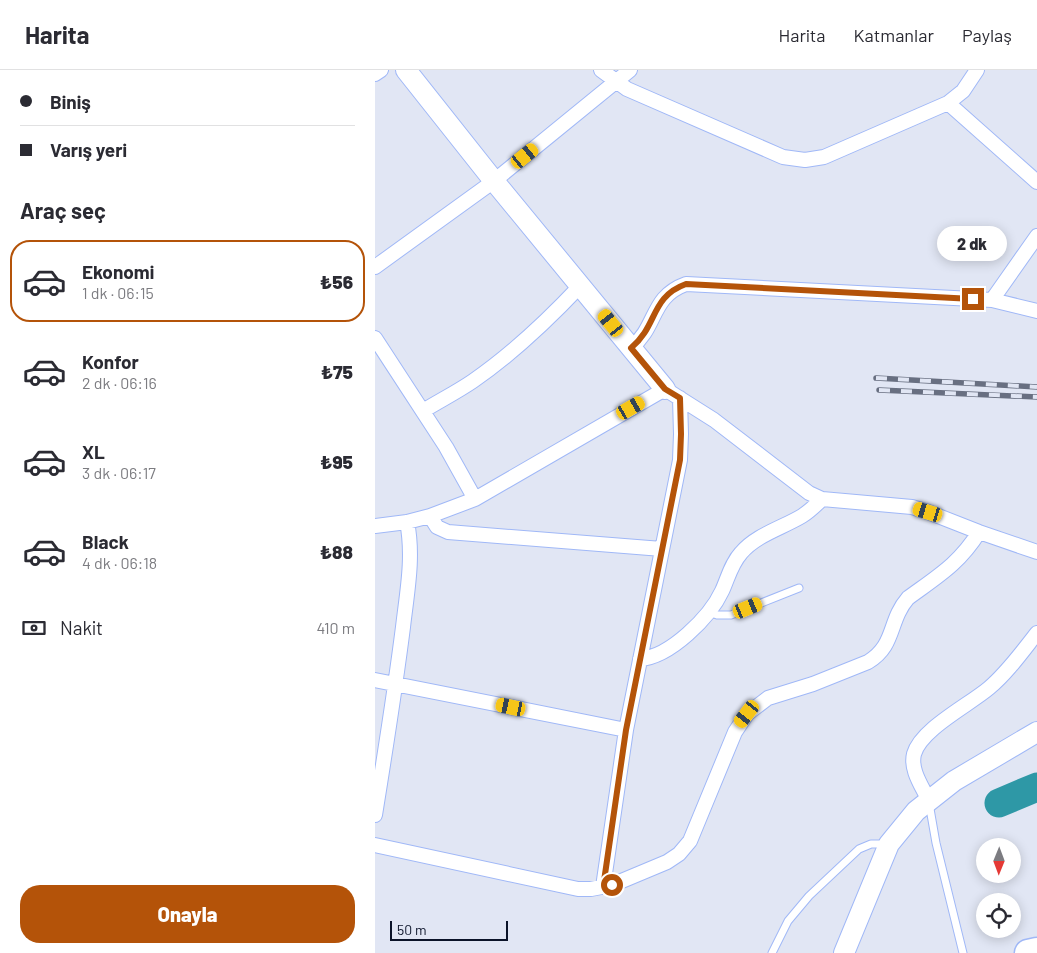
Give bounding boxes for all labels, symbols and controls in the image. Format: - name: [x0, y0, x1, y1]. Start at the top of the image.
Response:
- text: Harita: [25, 20, 89, 49]
- text: Harita: [778, 24, 826, 46]
- text: Katmanlar: [854, 24, 934, 46]
- text: Paylaş: [962, 24, 1012, 46]
- text: Biniş: [50, 90, 91, 113]
- text: Varış yeri: [50, 138, 127, 161]
- car: [508, 141, 541, 171]
- text: Araç seç: [20, 197, 106, 223]
- callout: 2 dk: [938, 226, 1008, 262]
- text: 2 dk: [957, 234, 987, 253]
- icon: car: [22, 259, 67, 304]
- text: Ekonomi: [82, 260, 154, 283]
- text: ₺56: [320, 270, 353, 293]
- text: 1 dk · 06:15: [82, 283, 154, 302]
- route end: [962, 288, 984, 310]
- car: [595, 307, 626, 339]
- icon: car: [22, 349, 67, 394]
- text: Konfor: [82, 350, 139, 373]
- text: ₺75: [321, 360, 353, 383]
- text: 2 dk · 06:16: [82, 373, 157, 392]
- car: [614, 394, 647, 422]
- icon: car: [22, 439, 67, 484]
- text: XL: [82, 440, 105, 463]
- text: ₺95: [320, 450, 353, 473]
- text: 3 dk · 06:17: [82, 463, 156, 482]
- car: [911, 500, 944, 524]
- icon: car: [22, 529, 67, 574]
- text: Black: [82, 530, 129, 553]
- text: ₺88: [320, 540, 353, 563]
- text: 4 dk · 06:18: [82, 553, 157, 572]
- car: [731, 595, 764, 621]
- icon: cash: [20, 614, 48, 642]
- text: Nakit: [60, 616, 103, 639]
- text: 410 m: [317, 618, 355, 637]
- car: [494, 697, 527, 717]
- car: [731, 698, 762, 730]
- north arrow: [976, 838, 1021, 882]
- map controls: [976, 838, 1021, 938]
- route start: [601, 874, 623, 896]
- button: Onayla: [20, 885, 355, 943]
- button: locate: [976, 893, 1021, 938]
- scale bar: [390, 918, 507, 941]
- text: 50 m: [397, 921, 426, 938]

